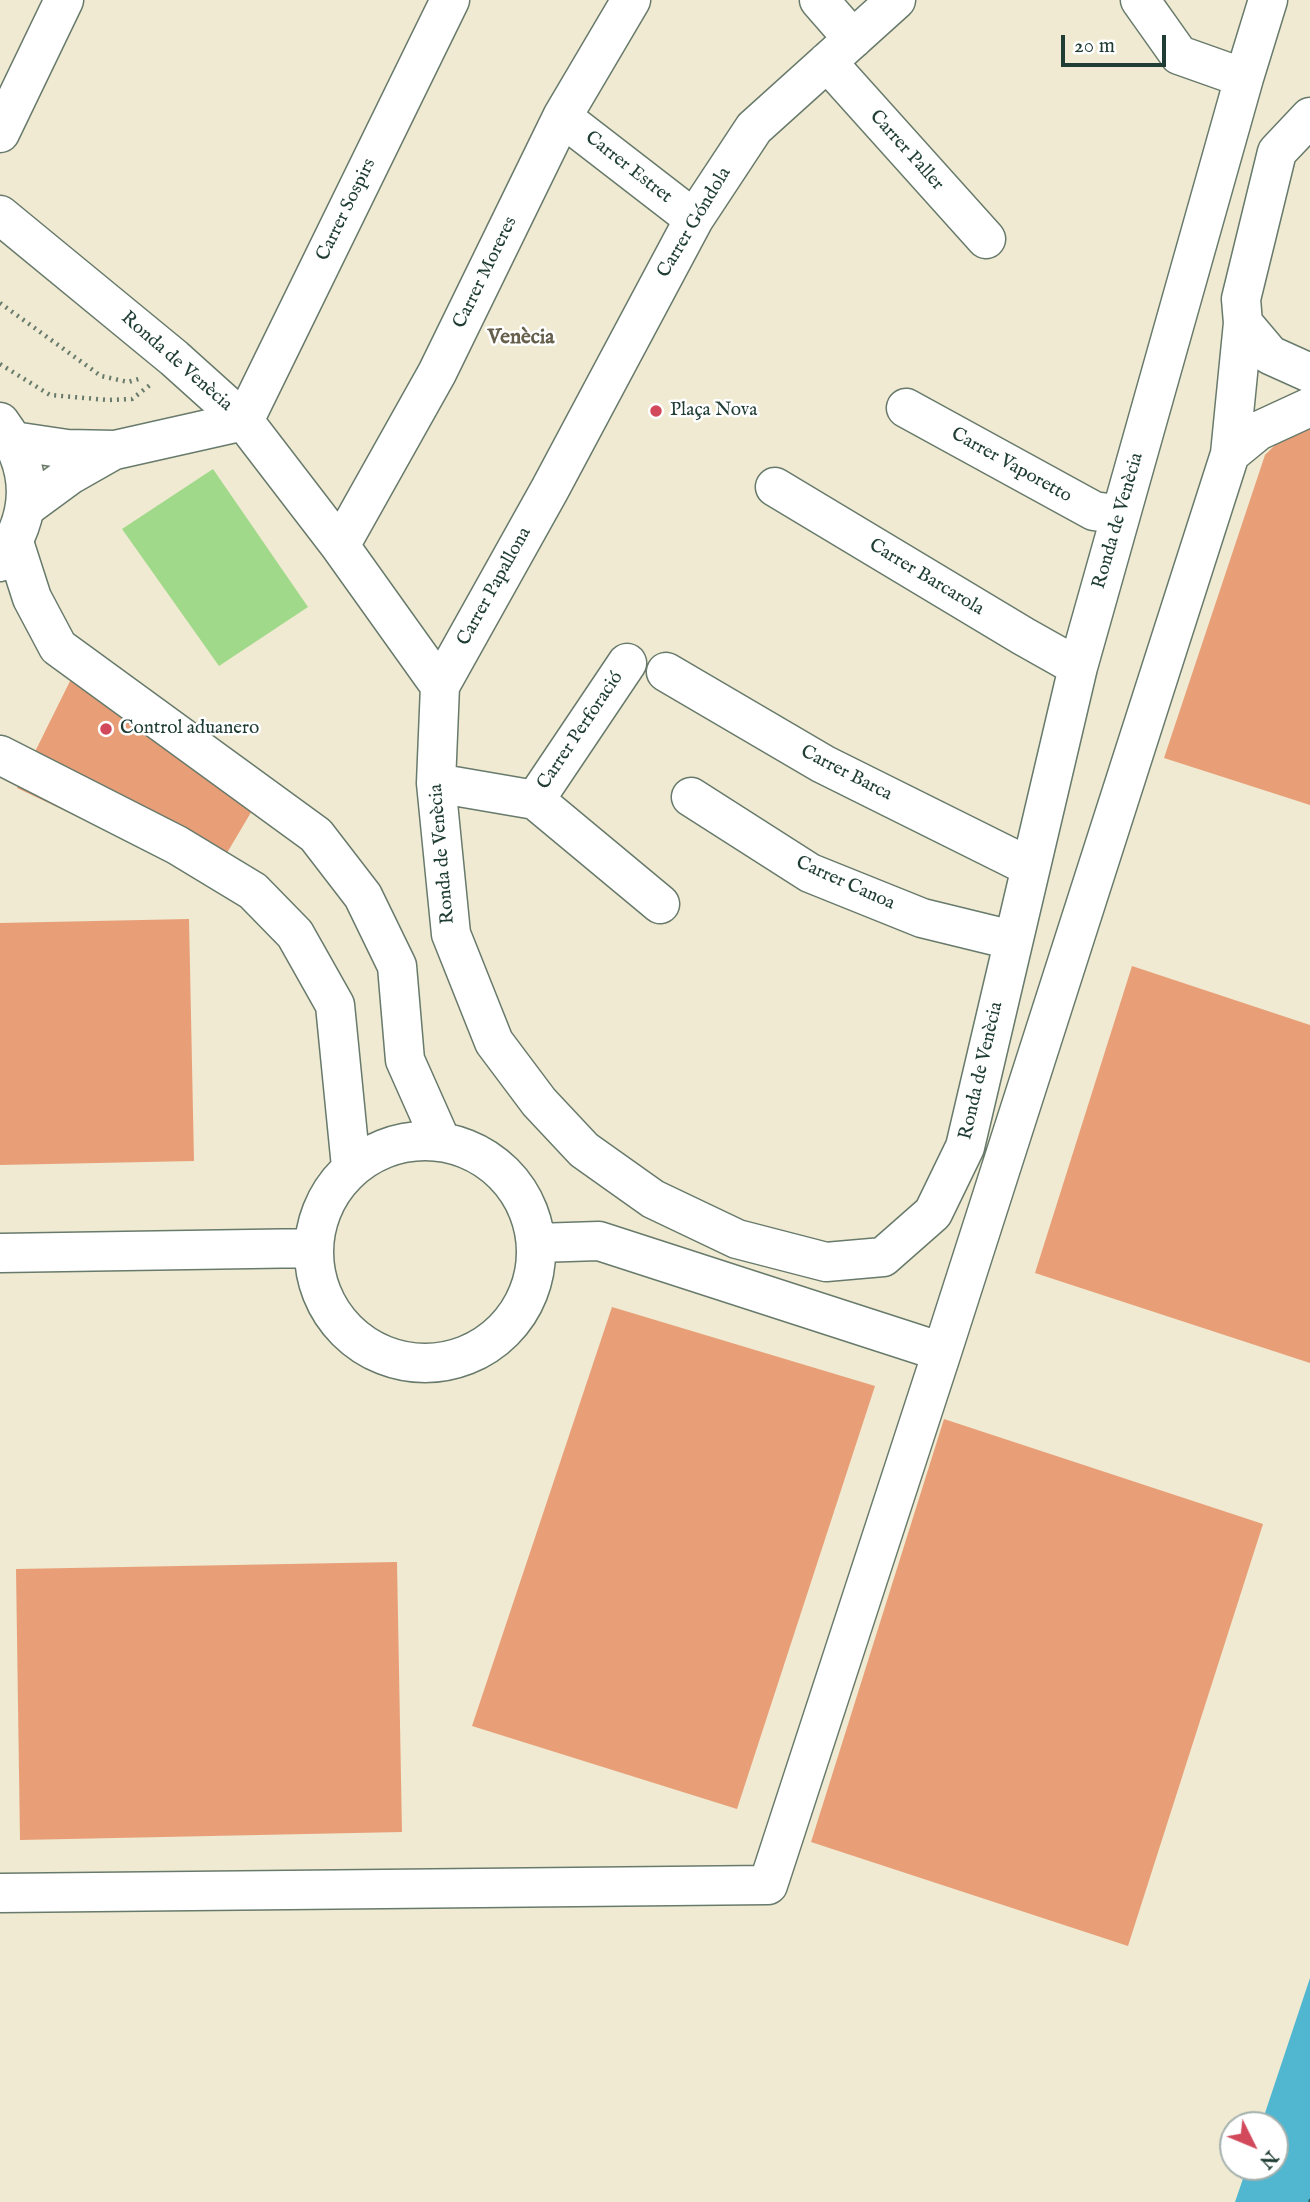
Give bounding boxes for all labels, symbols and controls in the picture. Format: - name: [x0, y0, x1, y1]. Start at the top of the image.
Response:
- scale bar: [1065, 21, 1170, 65]
- text: 20 m: [1074, 33, 1115, 60]
- street label: Carrer Paller: [864, 106, 948, 196]
- street label: Carrer Estret: [580, 127, 676, 209]
- street label: Carrer Sospirs: [312, 155, 382, 265]
- street label: Carrer Góndola: [653, 164, 737, 282]
- street label: Carrer Moreres: [449, 213, 523, 333]
- street label: Ronda de Venècia: [115, 307, 237, 417]
- district label: Venècia: [488, 326, 554, 352]
- place label: Plaça Nova: [670, 400, 757, 422]
- marker: Plaça Nova: [648, 403, 664, 419]
- street label: Carrer Vaporetto: [947, 423, 1075, 509]
- street label: Ronda de Venècia: [1089, 450, 1149, 592]
- street label: Carrer Papallona: [453, 524, 537, 650]
- street label: Carrer Barcarola: [864, 535, 988, 621]
- street label: Carrer Perforació: [533, 668, 629, 794]
- place label: Control aduanero: [120, 718, 259, 740]
- marker: Control aduanero: [98, 721, 114, 737]
- street label: Carrer Barca: [796, 741, 896, 807]
- street label: Ronda de Venècia: [426, 783, 460, 925]
- street label: Carrer Canoa: [792, 852, 898, 916]
- street label: Ronda de Venècia: [955, 1000, 1009, 1142]
- north arrow: [1219, 2111, 1289, 2181]
- text: N: [1254, 2145, 1282, 2173]

